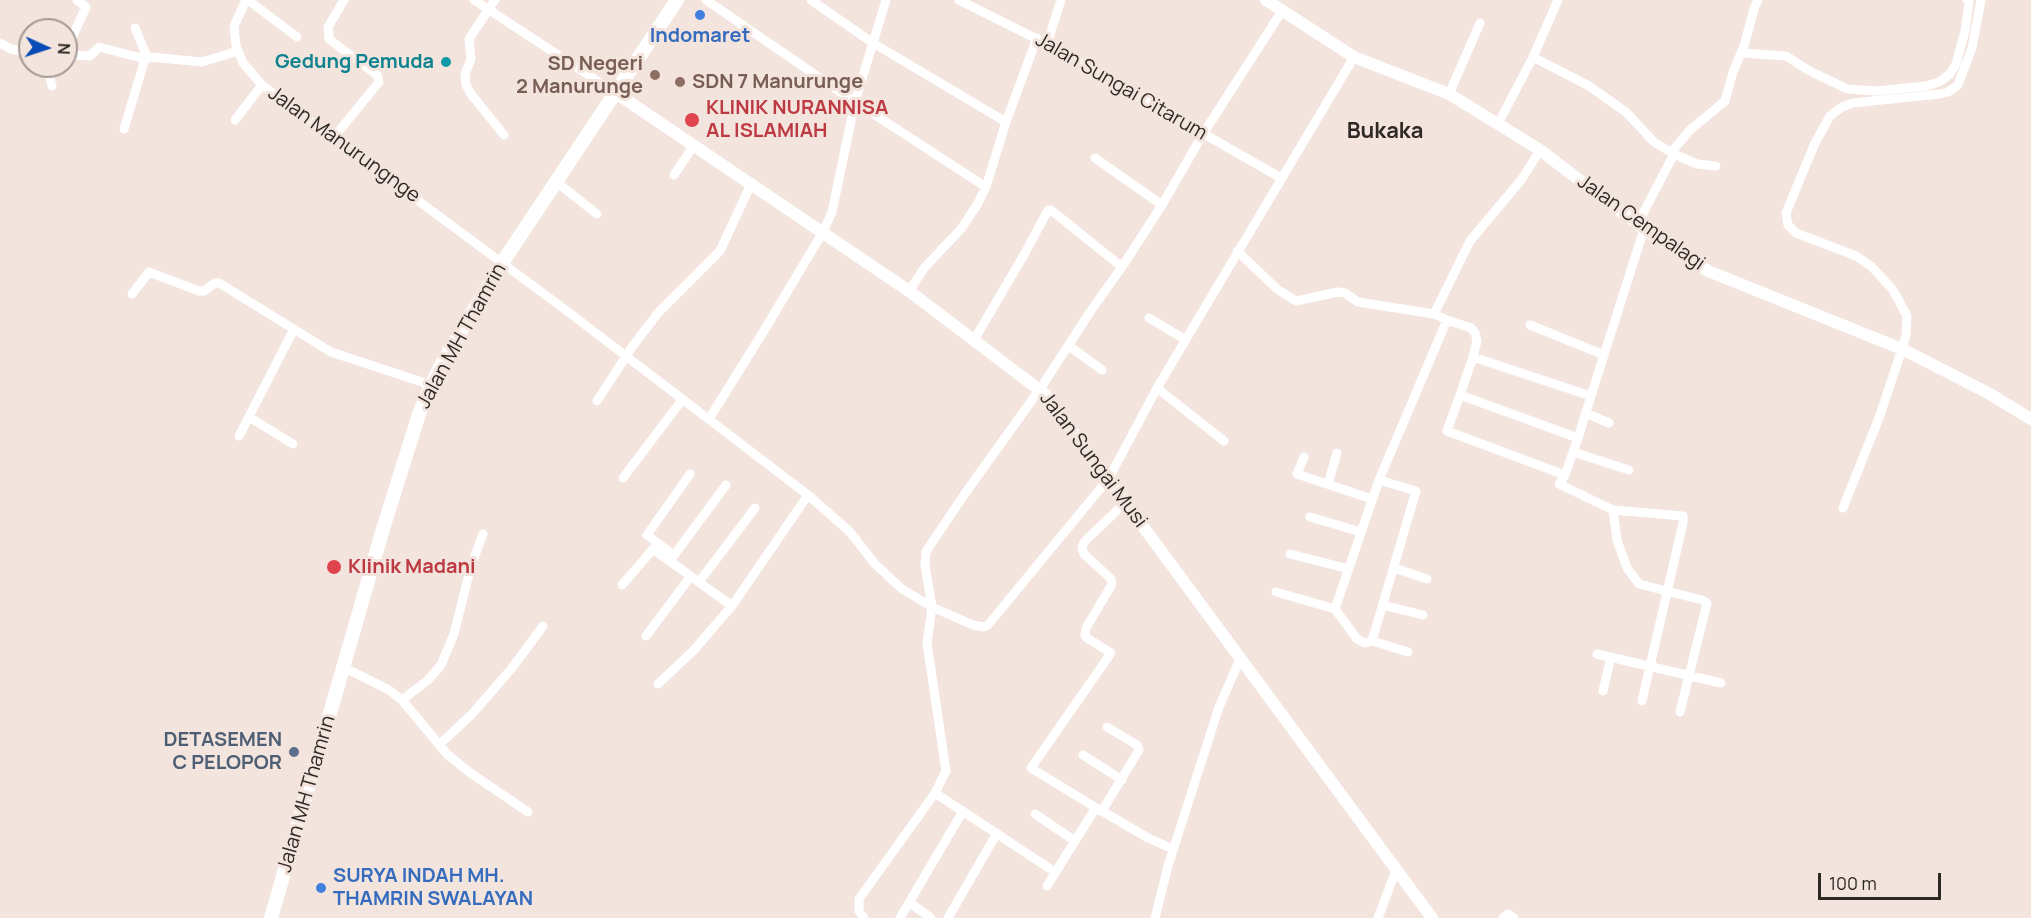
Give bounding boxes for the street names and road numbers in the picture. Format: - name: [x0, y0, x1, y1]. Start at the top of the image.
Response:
- street label: Jalan Sungai Citarum: [1031, 28, 1211, 146]
- street label: Jalan Manurungnge: [263, 82, 425, 208]
- street label: Jalan Cempalagi: [1573, 170, 1709, 276]
- street label: Jalan MH Thamrin: [412, 259, 512, 413]
- street label: Jalan Sungai Musi: [1034, 387, 1152, 533]
- street label: Jalan MH Thamrin: [273, 713, 341, 875]

